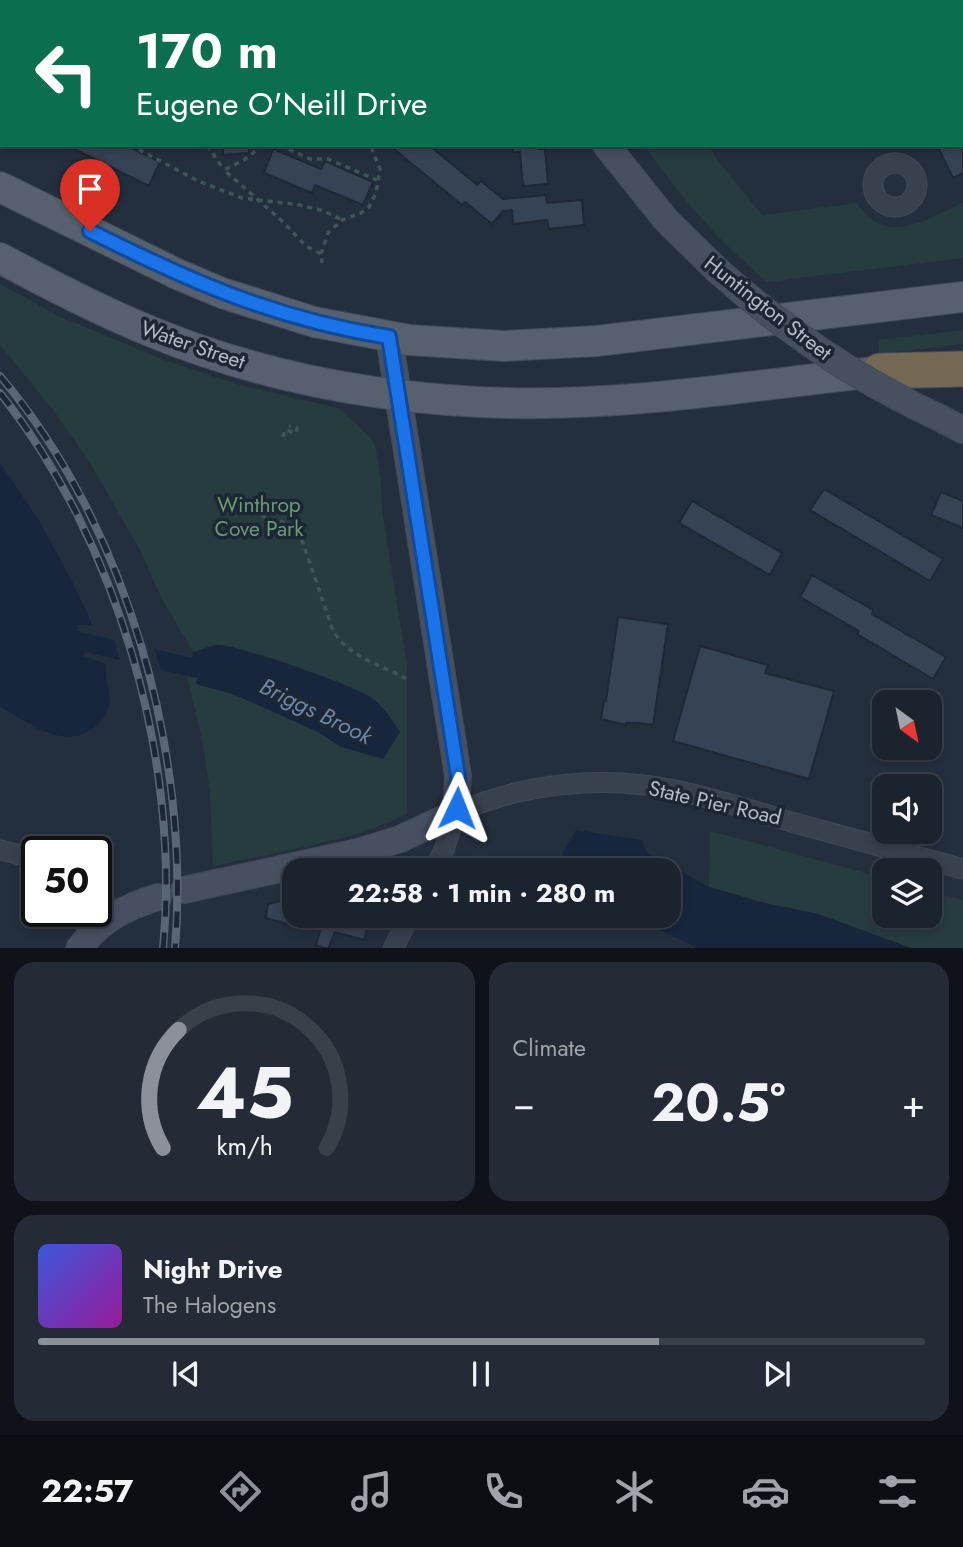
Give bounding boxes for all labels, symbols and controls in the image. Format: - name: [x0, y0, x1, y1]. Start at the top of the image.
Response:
- text: 170 m: [136, 16, 278, 86]
- icon: left: [21, 28, 112, 119]
- text: Eugene O'Neill Drive: [136, 81, 427, 127]
- pin: [60, 159, 120, 231]
- icon: arrive: [71, 170, 109, 208]
- street label: Huntington Street: [698, 249, 838, 367]
- street label: Water Street: [137, 313, 249, 377]
- park label: Winthrop Cove Park: [215, 490, 304, 544]
- water label: Briggs Brook: [254, 669, 379, 753]
- north arrow: [872, 690, 942, 760]
- map controls: [872, 690, 942, 928]
- position arrow: [420, 771, 494, 845]
- street label: State Pier Road: [646, 773, 784, 833]
- button: sound: [872, 774, 942, 844]
- speed limit sign: 50: [21, 836, 112, 927]
- button: layers: [872, 858, 942, 928]
- text: 22:58 · 1 min · 280 m: [348, 874, 615, 912]
- text: Climate: [513, 1031, 586, 1065]
- text: 45: [195, 1040, 293, 1145]
- text: 20.5°: [651, 1065, 785, 1141]
- text: −: [513, 1076, 535, 1131]
- text: +: [902, 1076, 925, 1131]
- text: km/h: [216, 1127, 273, 1163]
- text: Night Drive: [143, 1250, 283, 1288]
- text: The Halogens: [143, 1288, 276, 1322]
- icon: previous: [167, 1355, 205, 1393]
- icon: pause: [462, 1355, 500, 1393]
- icon: next: [758, 1355, 796, 1393]
- icon: directions: [216, 1467, 265, 1516]
- icon: music: [347, 1467, 396, 1516]
- icon: phone: [479, 1467, 528, 1516]
- icon: climate: [610, 1467, 659, 1516]
- icon: car: [741, 1467, 790, 1516]
- icon: filters: [873, 1467, 922, 1516]
- text: 22:57: [41, 1468, 133, 1514]

